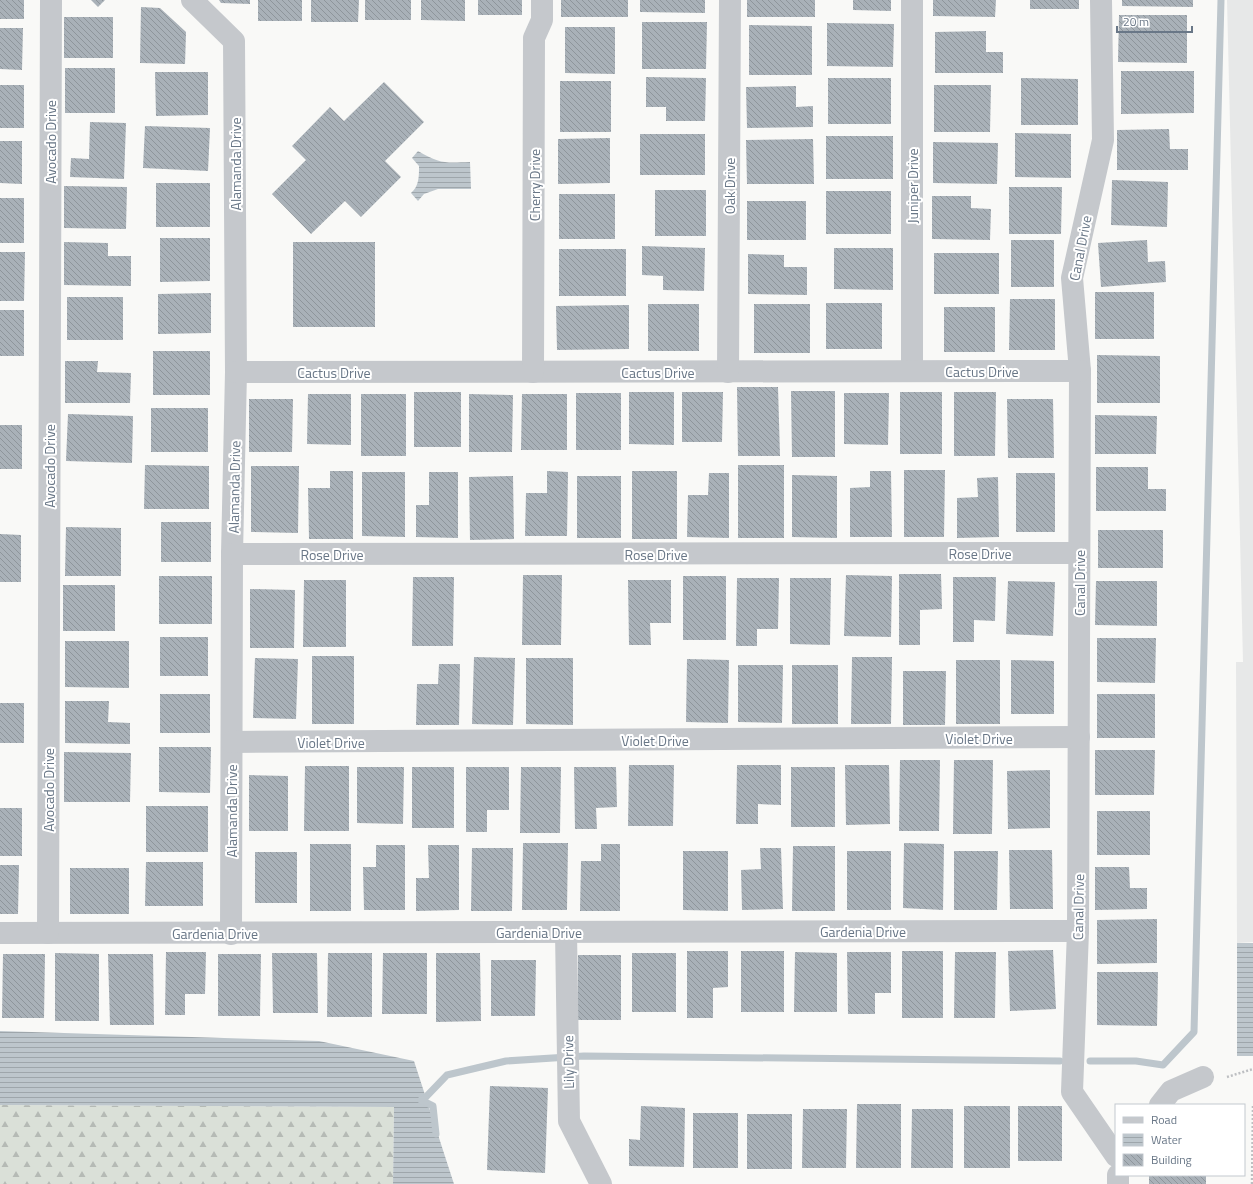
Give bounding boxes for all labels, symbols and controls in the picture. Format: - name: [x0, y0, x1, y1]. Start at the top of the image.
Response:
- scale bar: [1117, 8, 1192, 34]
- text: 20 m: [1123, 12, 1149, 31]
- street label: Avocado Drive: [40, 100, 61, 184]
- street label: Alamanda Drive: [225, 118, 246, 210]
- street label: Juniper Drive: [902, 148, 923, 224]
- street label: Cherry Drive: [524, 149, 545, 221]
- street label: Oak Drive: [719, 158, 740, 214]
- street label: Canal Drive: [1063, 214, 1097, 282]
- street label: Cactus Drive: [945, 361, 1019, 382]
- street label: Cactus Drive: [297, 362, 371, 383]
- street label: Cactus Drive: [621, 362, 695, 383]
- street label: Avocado Drive: [39, 424, 60, 508]
- street label: Alamanda Drive: [223, 440, 245, 534]
- street label: Rose Drive: [948, 543, 1012, 564]
- street label: Rose Drive: [300, 544, 364, 565]
- street label: Rose Drive: [624, 544, 688, 565]
- street label: Canal Drive: [1069, 550, 1090, 616]
- street label: Violet Drive: [945, 728, 1013, 749]
- street label: Violet Drive: [621, 730, 689, 751]
- street label: Violet Drive: [297, 732, 365, 753]
- street label: Avocado Drive: [38, 748, 59, 832]
- street label: Alamanda Drive: [221, 765, 242, 857]
- street label: Canal Drive: [1067, 874, 1089, 940]
- street label: Gardenia Drive: [820, 921, 906, 942]
- street label: Gardenia Drive: [496, 922, 582, 943]
- street label: Gardenia Drive: [172, 923, 258, 944]
- street label: Lily Drive: [557, 1035, 579, 1089]
- legend: [1115, 1104, 1245, 1176]
- text: Road: [1151, 1110, 1177, 1129]
- text: Water: [1151, 1130, 1182, 1149]
- text: Building: [1151, 1150, 1192, 1169]

